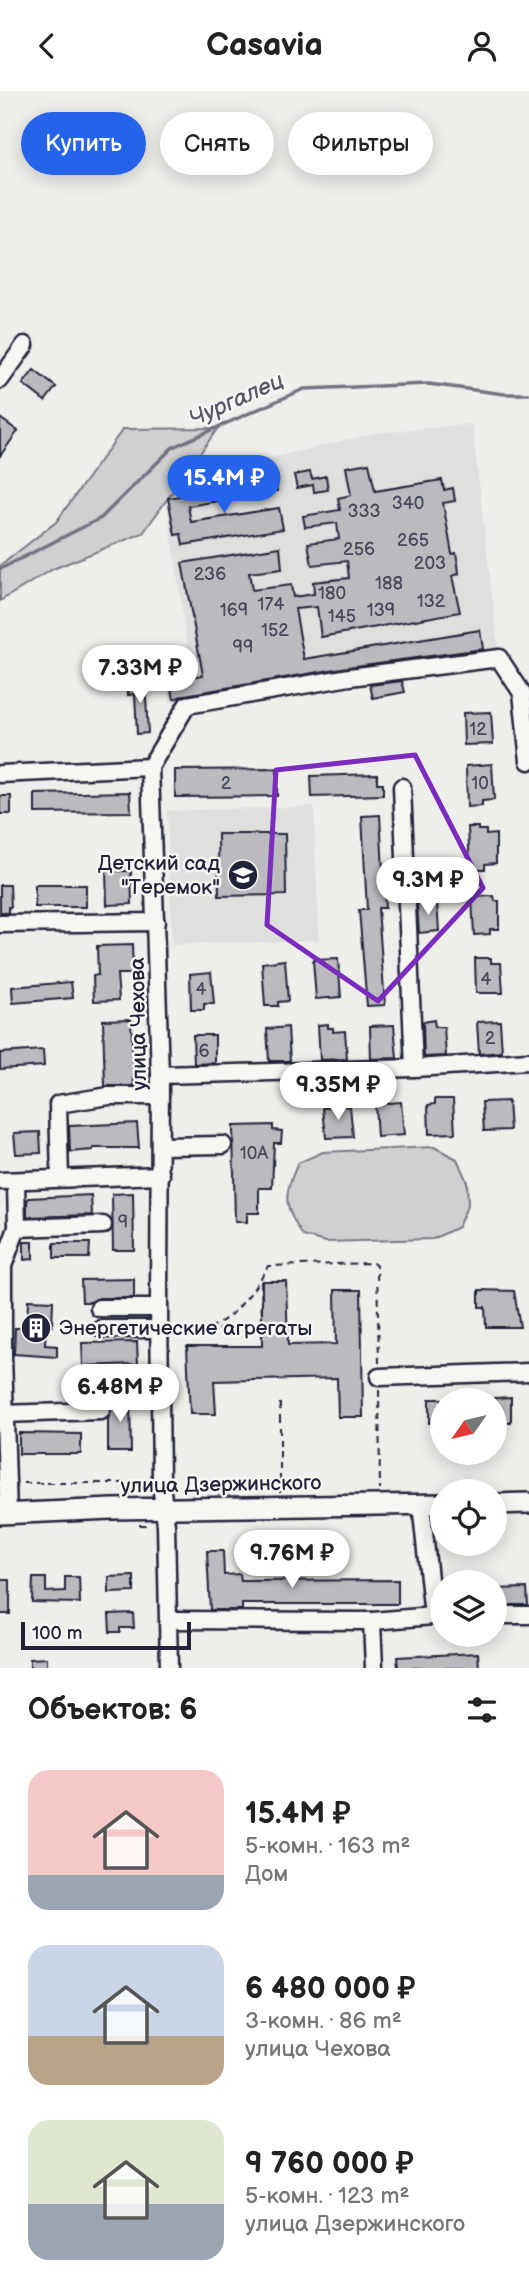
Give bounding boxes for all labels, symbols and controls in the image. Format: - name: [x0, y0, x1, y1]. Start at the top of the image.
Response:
- text: Casavia: [206, 26, 323, 65]
- icon: back: [28, 27, 66, 65]
- icon: person: [463, 27, 501, 65]
- chip: Купить: [21, 112, 146, 175]
- chip: Снять: [160, 112, 274, 175]
- chip: Фильтры: [288, 112, 433, 175]
- water label: Чургалец: [185, 367, 288, 433]
- pin: 15.4M ₽: [159, 455, 289, 515]
- text: 15.4M ₽: [184, 464, 264, 492]
- house number: 340: [392, 493, 424, 514]
- house number: 333: [347, 501, 381, 522]
- house number: 265: [397, 530, 429, 551]
- house number: 256: [343, 539, 375, 560]
- house number: 203: [414, 553, 446, 574]
- house number: 236: [194, 564, 226, 585]
- house number: 188: [375, 573, 403, 594]
- house number: 180: [318, 583, 346, 604]
- house number: 132: [417, 591, 446, 612]
- house number: 174: [258, 594, 284, 615]
- house number: 169: [220, 600, 248, 621]
- house number: 139: [367, 600, 395, 621]
- house number: 145: [328, 606, 356, 627]
- house number: 152: [261, 620, 289, 641]
- house number: 99: [233, 637, 253, 658]
- pin: 7.33M ₽: [75, 645, 205, 705]
- text: 7.33M ₽: [98, 654, 182, 682]
- house number: 12: [469, 719, 487, 740]
- house number: 2: [221, 773, 232, 794]
- house number: 10: [471, 773, 489, 794]
- place label: Детский сад "Теремок": [98, 851, 220, 900]
- pin: 9.3M ₽: [371, 857, 485, 917]
- school or university icon: Детский сад "Теремок": [226, 858, 260, 892]
- text: 9.3M ₽: [392, 866, 464, 894]
- street label: улица Чехова: [125, 957, 152, 1091]
- house number: 4: [481, 969, 492, 990]
- house number: 4: [196, 979, 207, 1000]
- house number: 2: [485, 1028, 496, 1049]
- house number: 6: [199, 1041, 210, 1062]
- pin: 9.35M ₽: [273, 1063, 403, 1122]
- text: 9.35M ₽: [296, 1071, 380, 1099]
- house number: 10А: [240, 1143, 268, 1164]
- house number: 9: [118, 1212, 128, 1233]
- building icon: Энергетические агрегаты: [19, 1311, 53, 1345]
- place label: Энергетические агрегаты: [59, 1316, 312, 1341]
- pin: 6.48M ₽: [55, 1365, 185, 1424]
- text: 6.48M ₽: [77, 1373, 163, 1401]
- north arrow: [430, 1388, 508, 1465]
- map controls: [430, 1388, 507, 1647]
- street label: улица Дзержинского: [120, 1470, 322, 1499]
- button: locate: [430, 1479, 507, 1556]
- pin: 9.76M ₽: [227, 1531, 357, 1590]
- text: 9.76M ₽: [250, 1539, 334, 1567]
- button: layers: [430, 1570, 507, 1647]
- scale bar: [21, 1619, 191, 1651]
- text: 100 m: [32, 1622, 83, 1645]
- icon: filters: [463, 1691, 501, 1729]
- text: Объектов: 6: [28, 1692, 197, 1728]
- text: 15.4M ₽: [245, 1796, 351, 1832]
- icon: home: [84, 1798, 168, 1882]
- text: 5-комн. · 163 m²: [245, 1832, 410, 1860]
- text: Дом: [245, 1860, 288, 1888]
- text: 6 480 000 ₽: [245, 1971, 415, 2007]
- icon: home: [84, 1973, 168, 2057]
- text: 3-комн. · 86 m²: [245, 2007, 402, 2035]
- text: улица Чехова: [245, 2035, 391, 2063]
- text: 9 760 000 ₽: [245, 2146, 414, 2182]
- icon: home: [84, 2148, 168, 2232]
- text: 5-комн. · 123 m²: [245, 2182, 409, 2210]
- text: улица Дзержинского: [245, 2210, 465, 2238]

